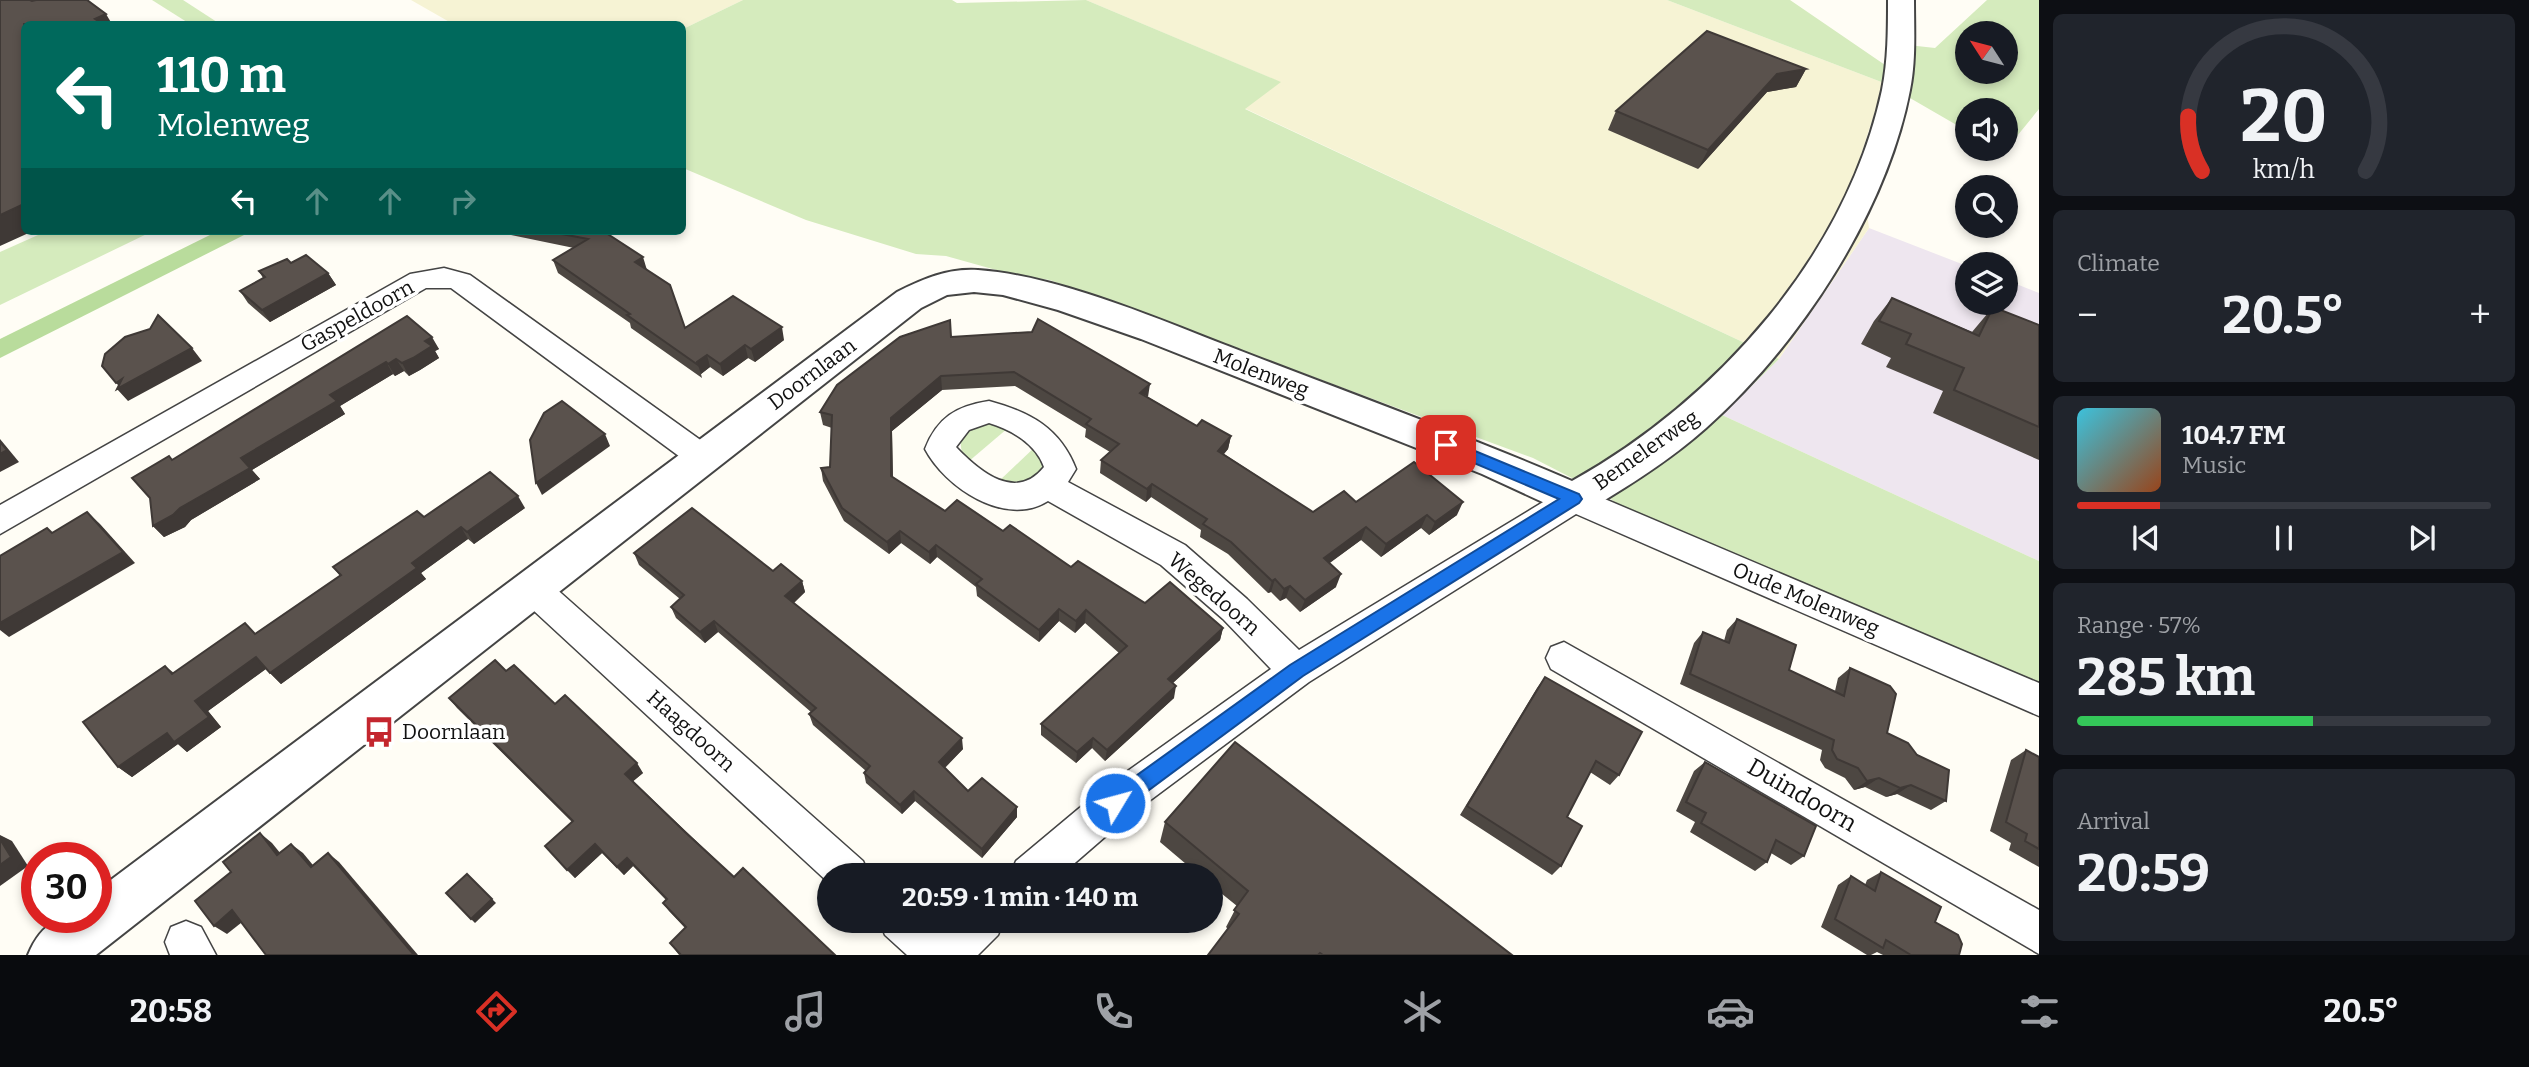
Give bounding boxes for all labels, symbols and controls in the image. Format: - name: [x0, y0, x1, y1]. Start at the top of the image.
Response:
- north arrow: [1955, 21, 2018, 84]
- map controls: [1955, 21, 2018, 315]
- text: 110 m: [157, 46, 286, 105]
- icon: left: [42, 49, 133, 140]
- text: 20: [2240, 73, 2328, 160]
- button: sound: [1955, 98, 2018, 161]
- text: Molenweg: [157, 106, 310, 144]
- text: km/h: [2253, 155, 2315, 185]
- button: search: [1955, 175, 2018, 238]
- icon: left: [225, 182, 263, 220]
- icon: ahead: [298, 182, 336, 220]
- icon: ahead: [371, 182, 409, 220]
- icon: right: [444, 182, 482, 220]
- text: Climate: [2077, 249, 2160, 277]
- button: layers: [1955, 252, 2018, 315]
- street label: Gaspeldoorn: [296, 274, 418, 358]
- text: 20.5°: [2222, 284, 2345, 347]
- text: −: [2077, 292, 2098, 338]
- text: +: [2469, 292, 2491, 338]
- street label: Doornlaan: [763, 332, 861, 416]
- street label: Molenweg: [1209, 343, 1313, 403]
- street label: Bemelerweg: [1588, 404, 1704, 496]
- pin: [1416, 415, 1476, 475]
- text: 104.7 FM: [2182, 420, 2286, 451]
- icon: arrive: [1427, 426, 1465, 464]
- text: Music: [2182, 451, 2246, 479]
- icon: previous: [2127, 519, 2165, 557]
- icon: pause: [2265, 519, 2303, 557]
- icon: next: [2403, 519, 2441, 557]
- street label: Wegedoorn: [1163, 547, 1265, 641]
- street label: Oude Molenweg: [1729, 556, 1884, 642]
- text: Range · 57%: [2077, 611, 2201, 639]
- text: 285 km: [2077, 646, 2255, 709]
- street label: Haagdoorn: [642, 685, 740, 777]
- bus stop icon: Doornlaan: [362, 715, 396, 749]
- place label: Doornlaan: [402, 719, 505, 745]
- street label: Duindoorn: [1742, 752, 1862, 838]
- position arrow: [1078, 766, 1152, 840]
- text: Arrival: [2077, 807, 2150, 835]
- speed limit sign: 30: [21, 842, 112, 933]
- text: 20:59: [2077, 842, 2210, 905]
- text: 20:59 · 1 min · 140 m: [902, 882, 1138, 913]
- icon: directions: [472, 987, 521, 1036]
- icon: music: [781, 987, 830, 1036]
- icon: phone: [1089, 987, 1138, 1036]
- icon: climate: [1398, 987, 1447, 1036]
- icon: car: [1706, 987, 1755, 1036]
- icon: filters: [2015, 987, 2064, 1036]
- text: 20:58: [130, 992, 212, 1030]
- text: 20.5°: [2324, 992, 2399, 1030]

